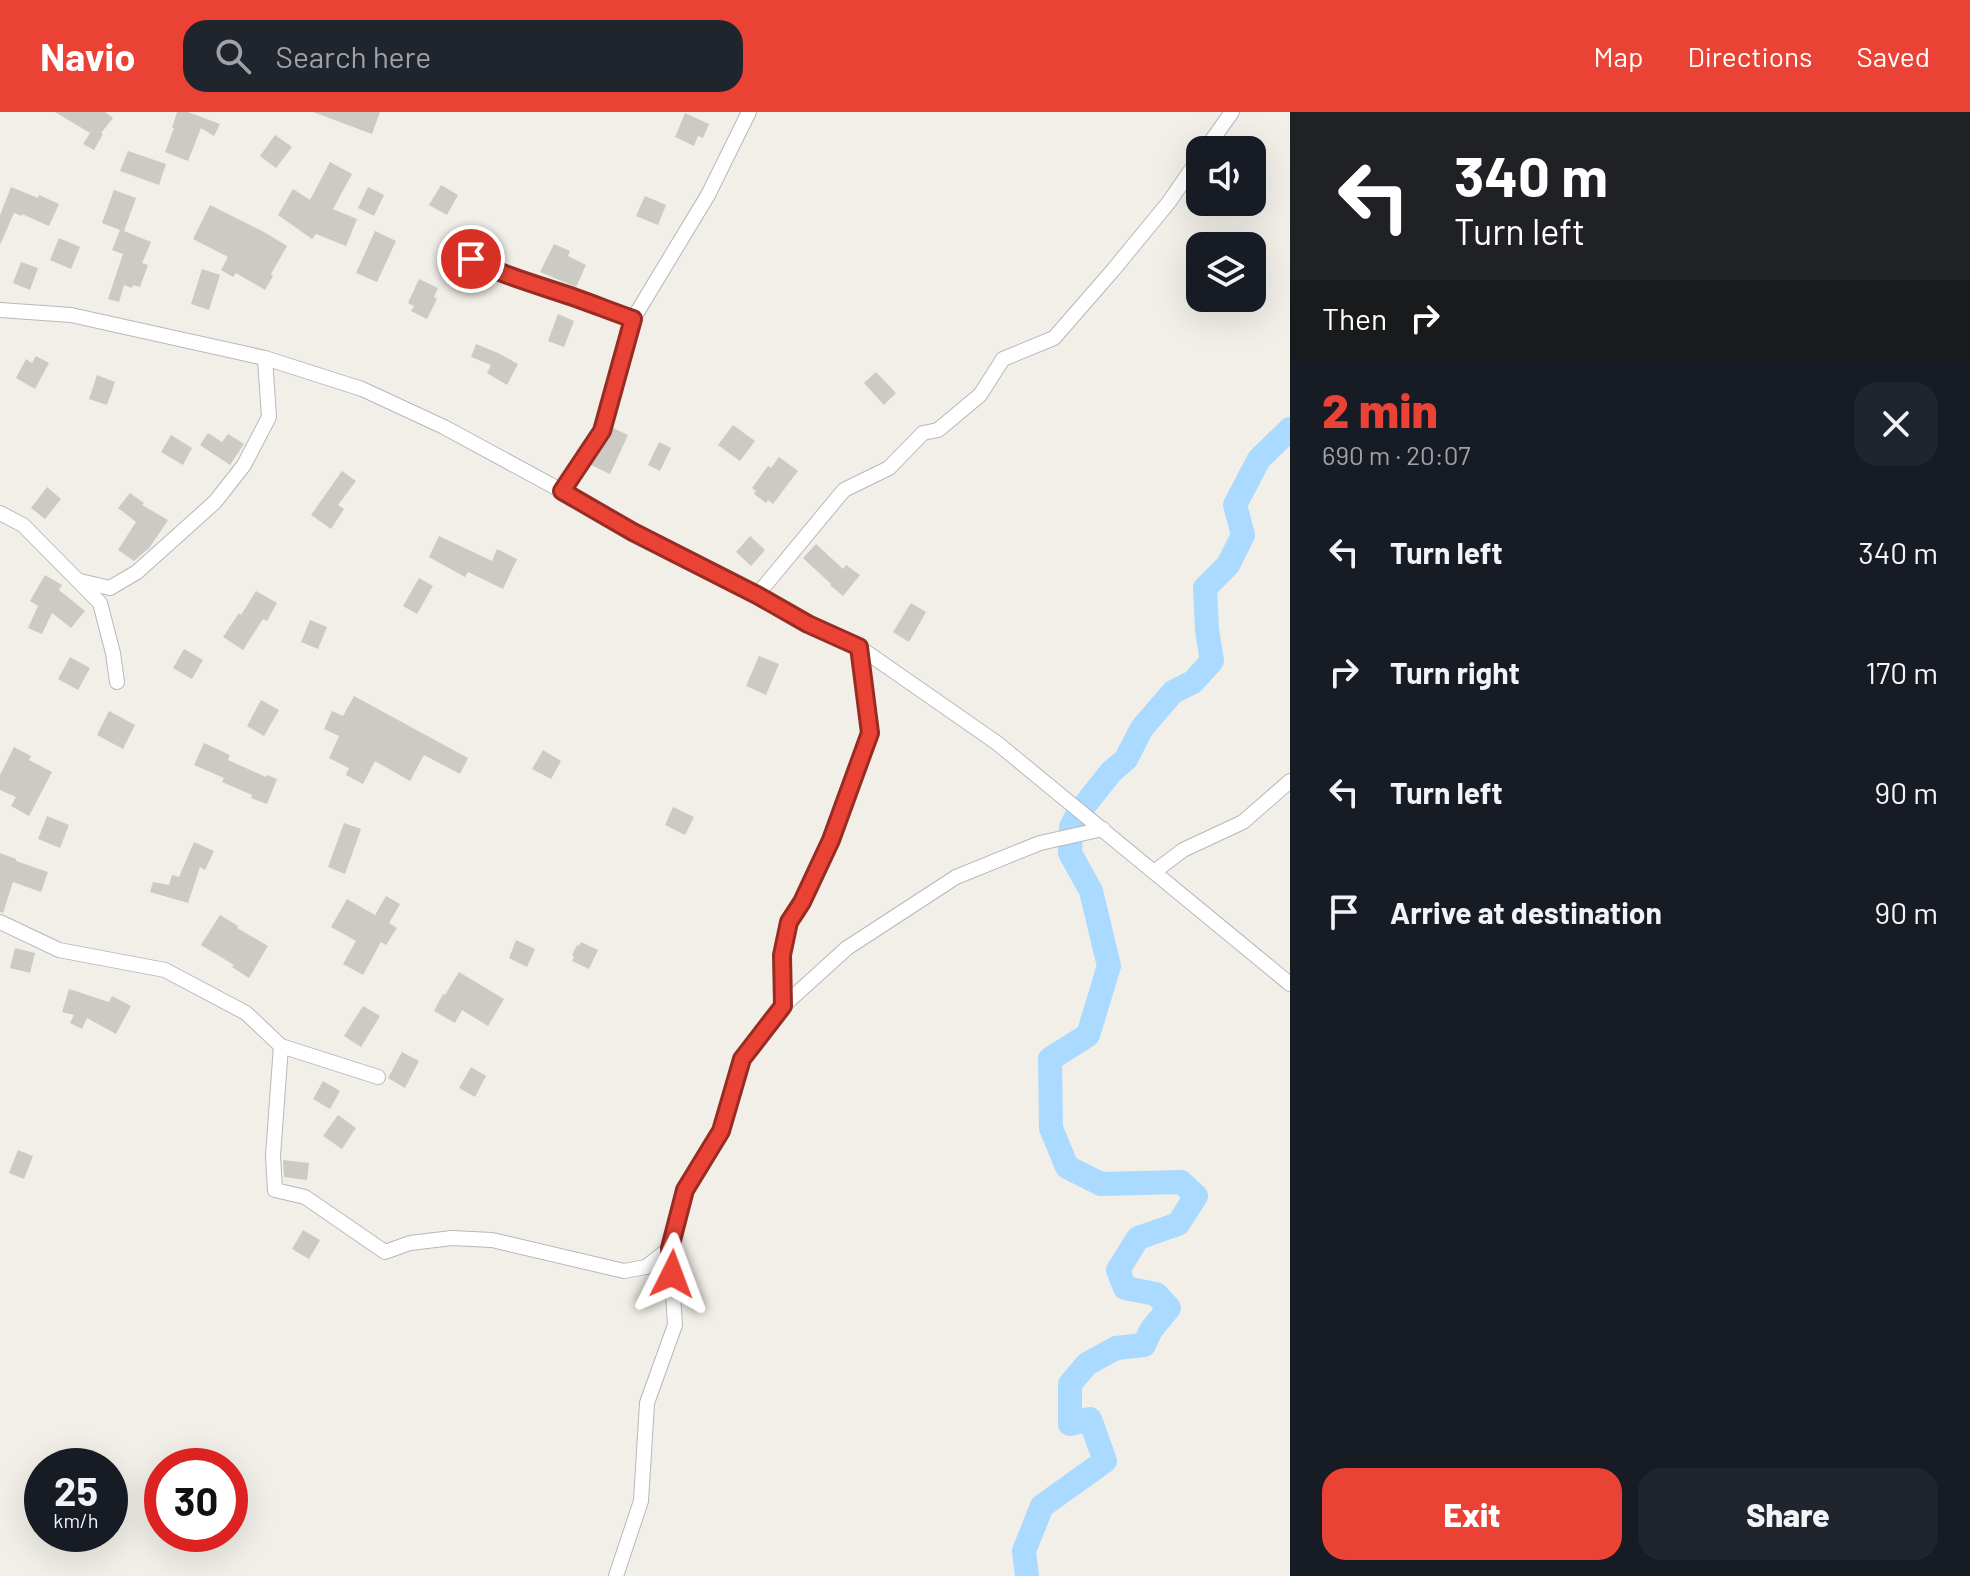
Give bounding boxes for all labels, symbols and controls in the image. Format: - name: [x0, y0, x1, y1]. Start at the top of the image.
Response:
- search box: [183, 20, 743, 92]
- text: Navio: [40, 33, 135, 79]
- icon: search: [211, 34, 255, 78]
- text: Search here: [275, 38, 431, 74]
- text: Map: [1594, 39, 1643, 73]
- text: Directions: [1687, 39, 1813, 73]
- text: Saved: [1857, 39, 1930, 73]
- map controls: [1186, 136, 1266, 312]
- button: sound: [1186, 136, 1266, 216]
- text: 340 m: [1454, 141, 1608, 208]
- icon: left: [1322, 144, 1426, 248]
- text: Turn left: [1454, 209, 1585, 252]
- pin: [437, 225, 505, 293]
- button: layers: [1186, 232, 1266, 312]
- icon: arrive: [449, 237, 493, 281]
- icon: right: [1403, 296, 1447, 340]
- text: Then: [1322, 300, 1387, 336]
- text: 2 min: [1322, 380, 1438, 438]
- button: close: [1854, 382, 1938, 466]
- text: 690 m · 20:07: [1322, 439, 1471, 470]
- icon: left: [1322, 530, 1366, 574]
- text: Turn left: [1390, 534, 1503, 570]
- text: 340 m: [1858, 534, 1938, 570]
- icon: right: [1322, 650, 1366, 694]
- text: Turn right: [1390, 654, 1520, 690]
- text: 170 m: [1866, 654, 1938, 690]
- icon: left: [1322, 770, 1366, 814]
- text: Turn left: [1390, 774, 1503, 810]
- text: 90 m: [1875, 774, 1938, 810]
- icon: arrive: [1322, 890, 1366, 934]
- text: Arrive at destination: [1390, 894, 1662, 930]
- text: 90 m: [1875, 894, 1938, 930]
- position arrow: [630, 1232, 714, 1316]
- speed limit sign: 30: [144, 1448, 248, 1552]
- text: 25: [54, 1466, 98, 1514]
- button: Exit: [1322, 1468, 1622, 1560]
- button: Share: [1638, 1468, 1938, 1560]
- text: km/h: [53, 1508, 99, 1532]

